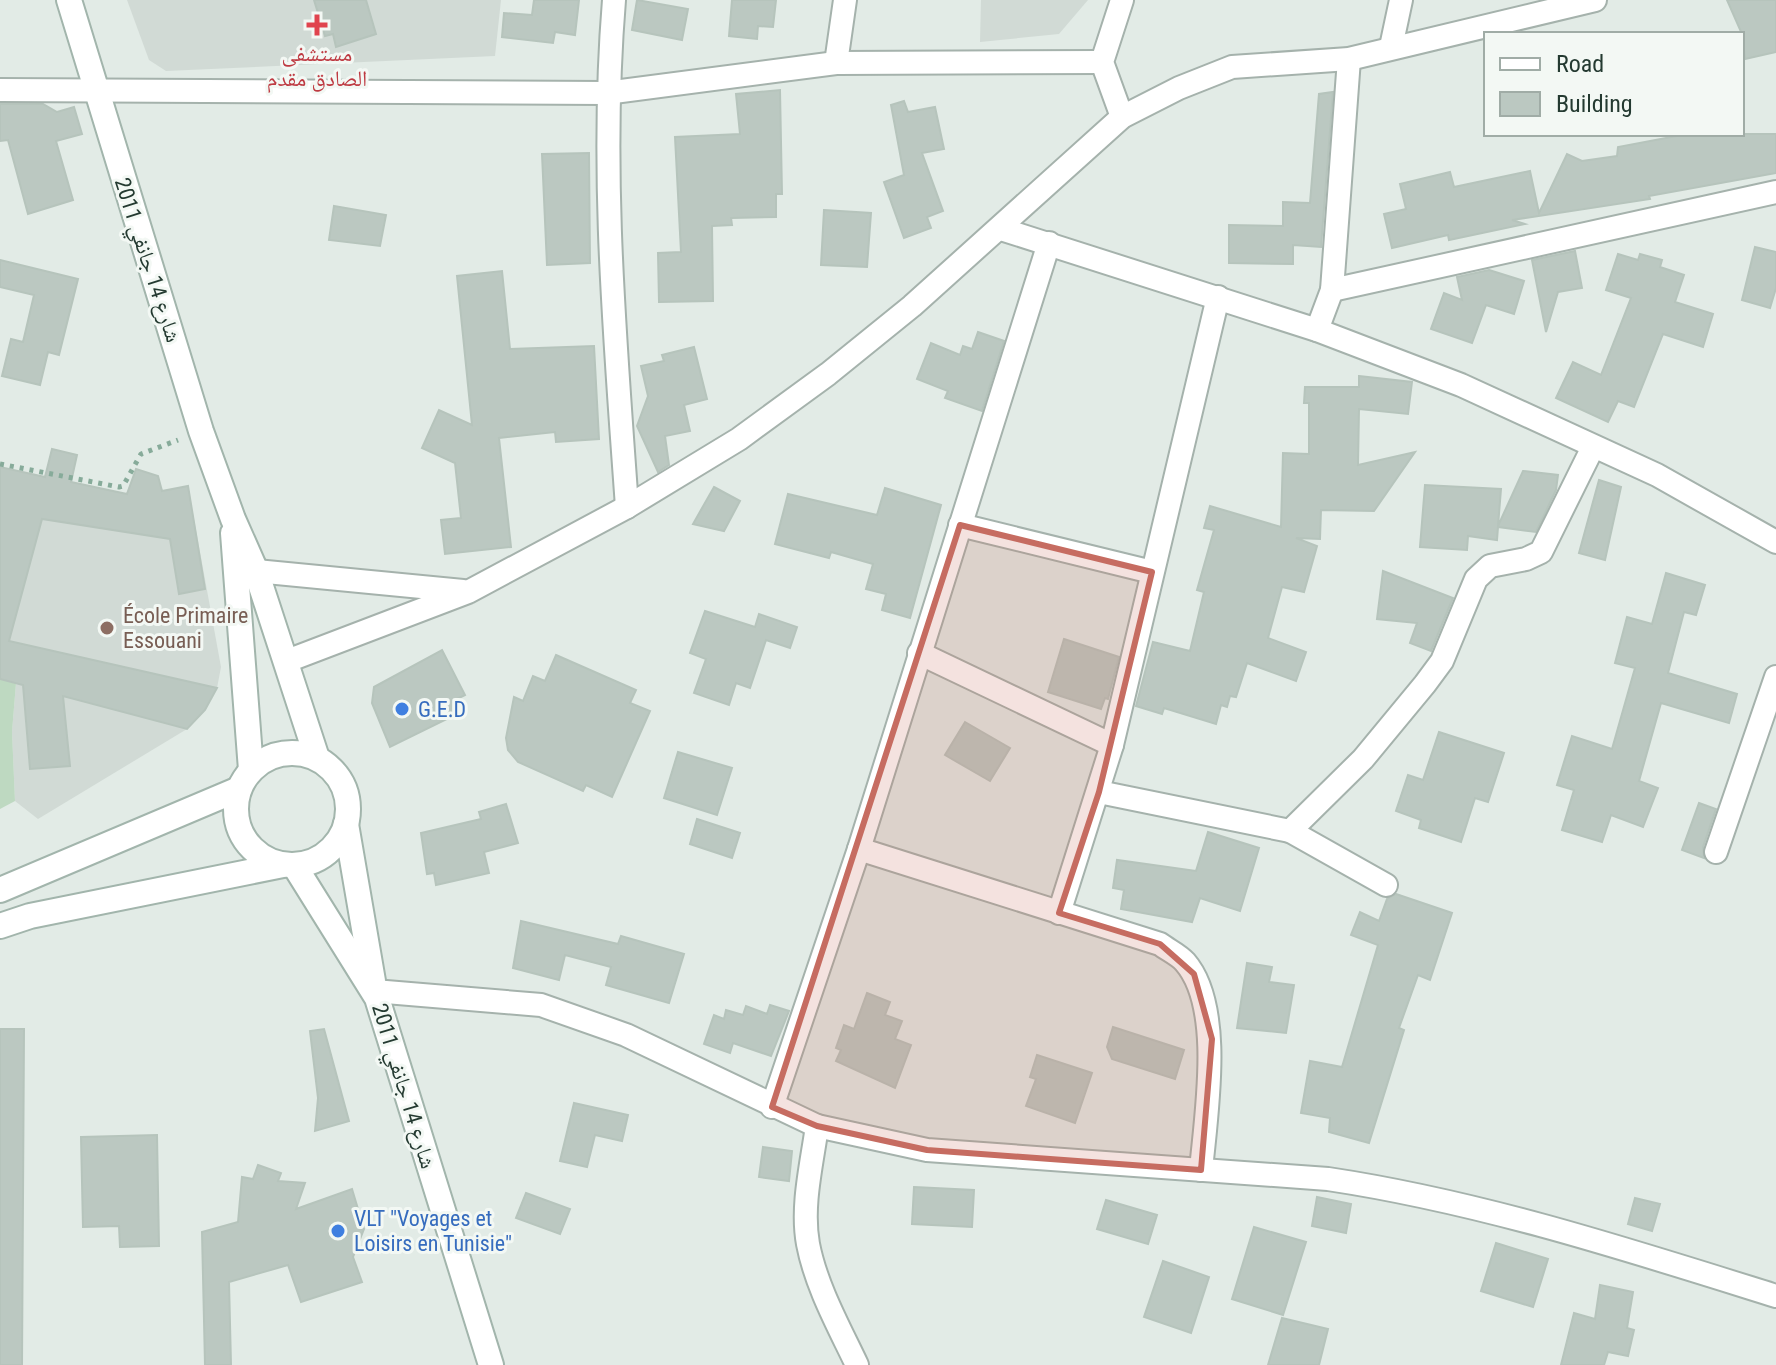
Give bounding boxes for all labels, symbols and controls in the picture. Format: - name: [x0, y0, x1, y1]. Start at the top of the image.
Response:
- marker: مستشفى الصادق مقدم: [306, 14, 328, 36]
- legend: [1484, 32, 1744, 136]
- place label: مستشفى الصادق مقدم: [267, 41, 367, 93]
- text: Road: [1556, 50, 1604, 78]
- text: Building: [1556, 90, 1633, 118]
- street label: شارع 14 جانفي 2011: [105, 175, 186, 347]
- place label: École Primaire Essouani: [123, 603, 248, 653]
- marker: École Primaire Essouani: [98, 619, 116, 637]
- place label: G.E.D: [418, 697, 466, 722]
- marker: G.E.D: [393, 700, 411, 718]
- street label: شارع 14 جانفي 2011: [363, 1000, 441, 1173]
- place label: VLT "Voyages et Loisirs en Tunisie": [354, 1206, 512, 1256]
- marker: VLT "Voyages et Loisirs en Tunisie": [329, 1222, 347, 1240]

